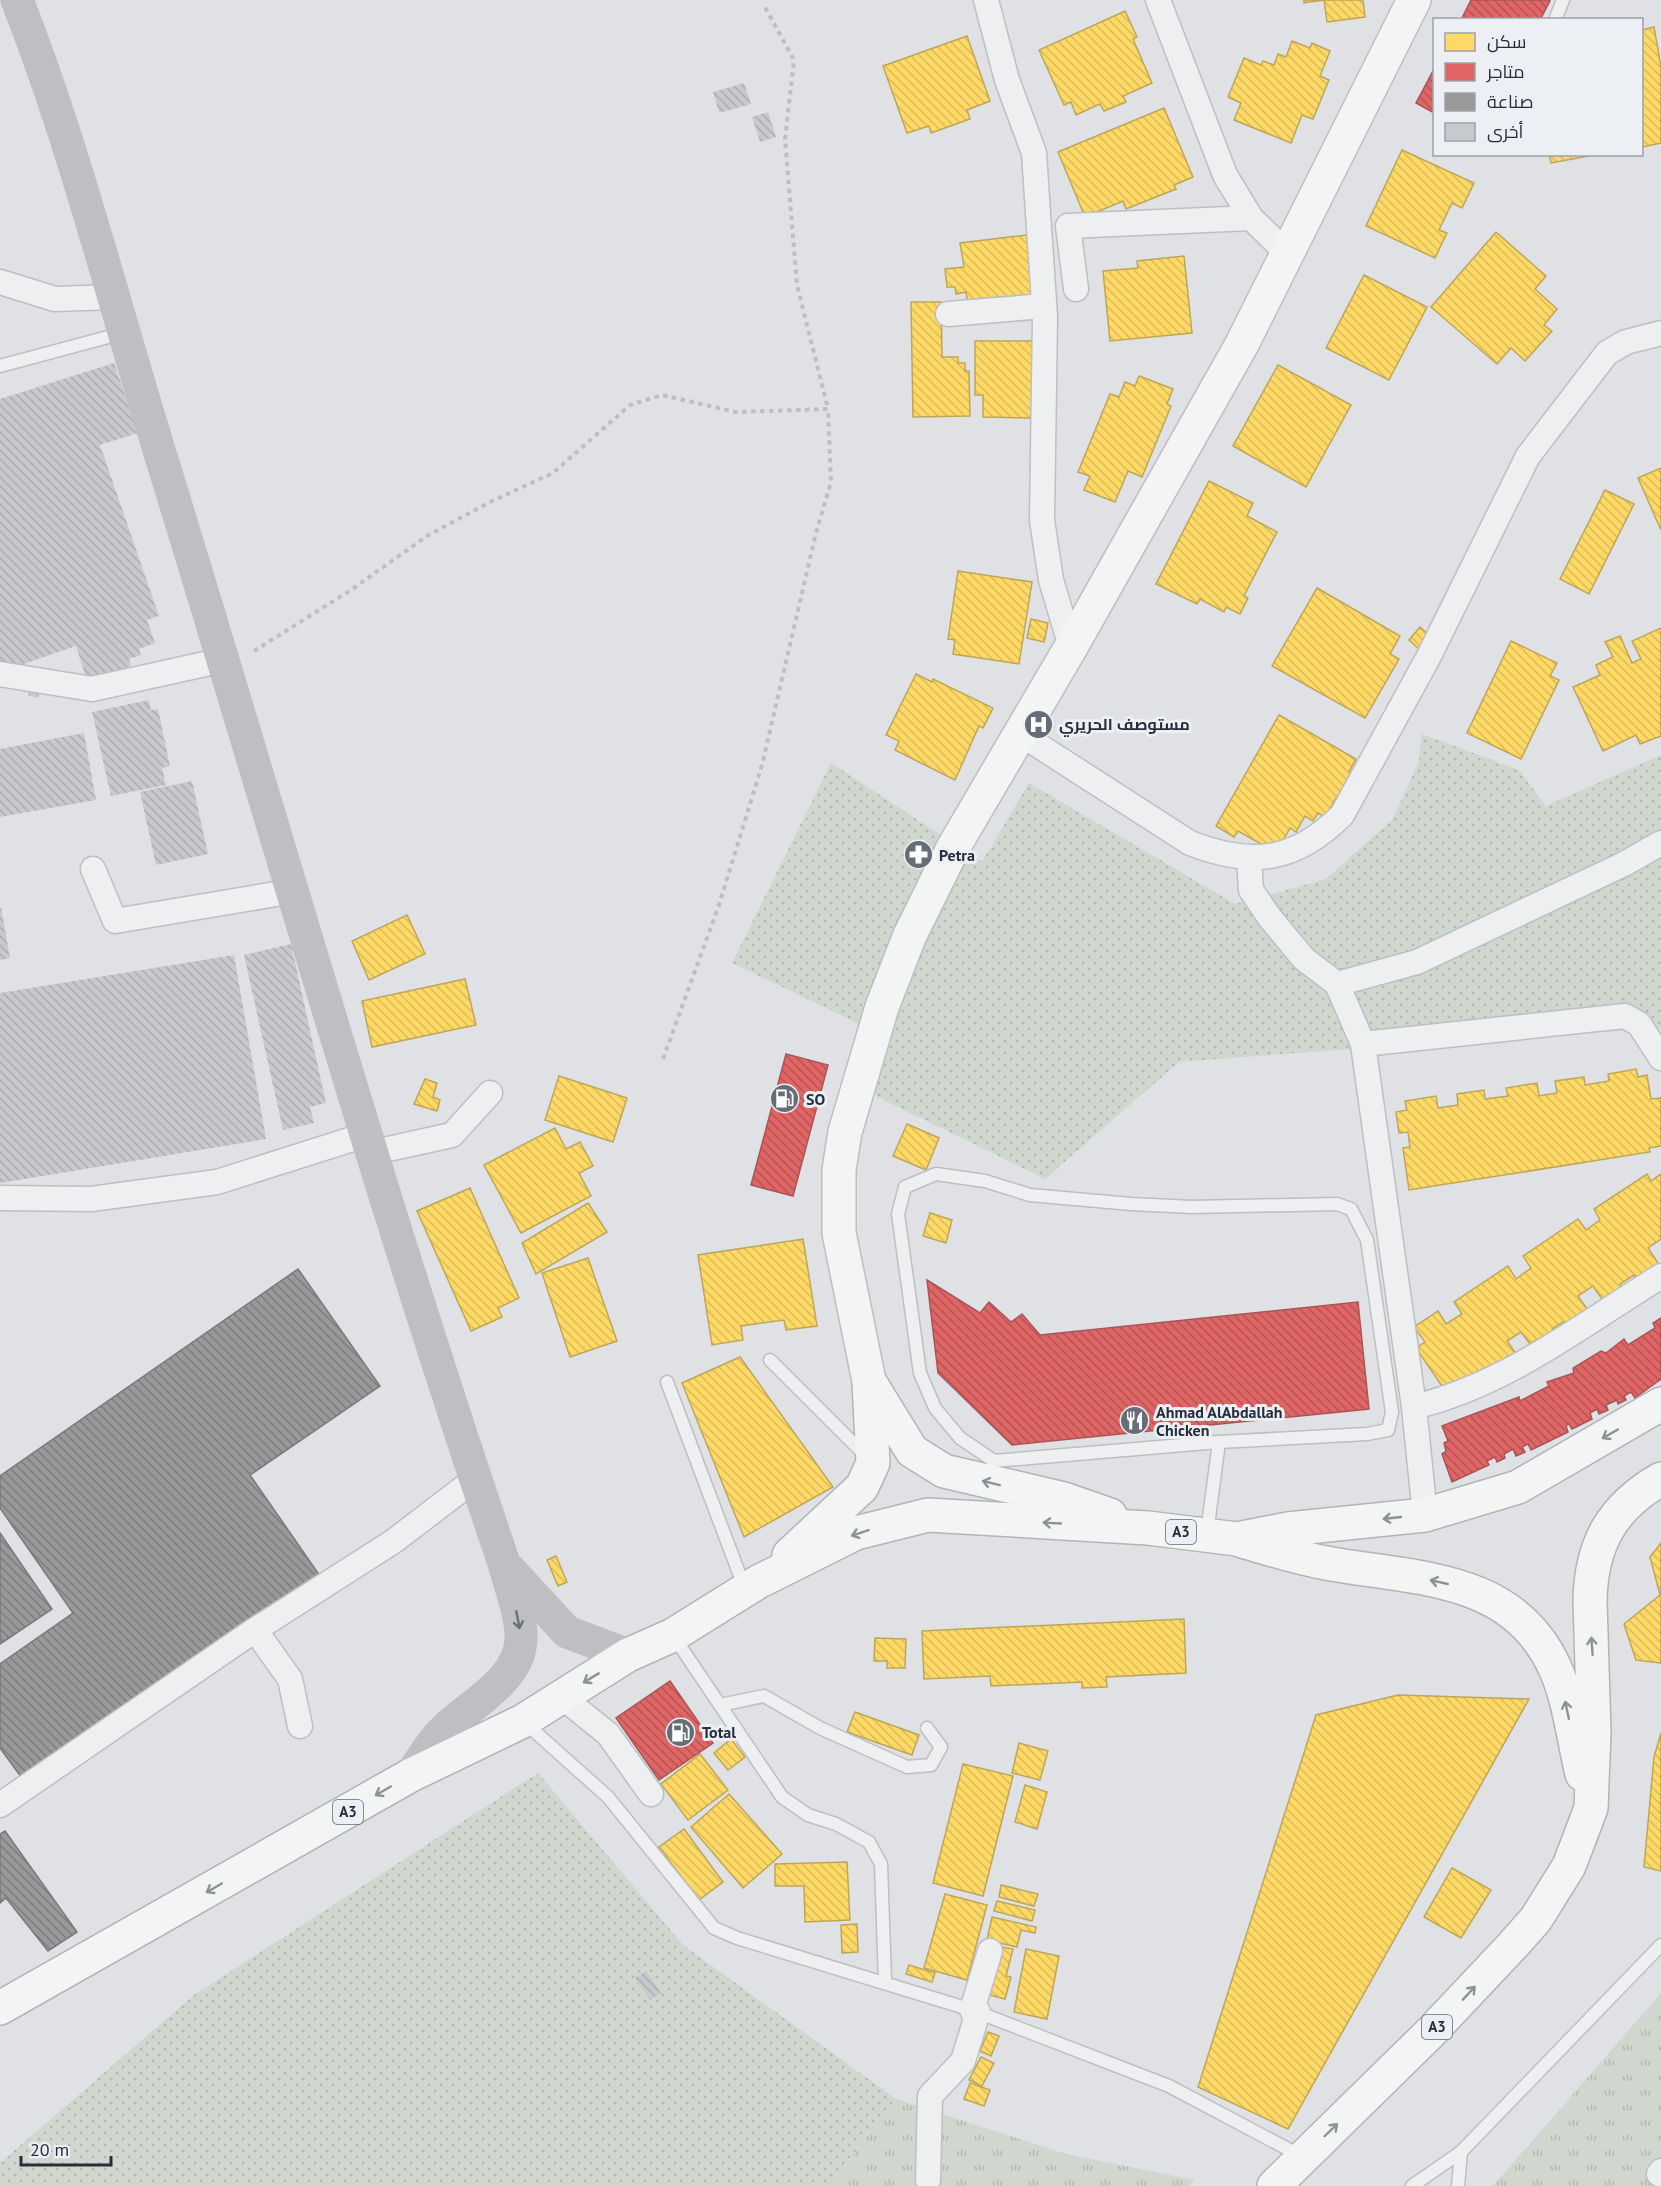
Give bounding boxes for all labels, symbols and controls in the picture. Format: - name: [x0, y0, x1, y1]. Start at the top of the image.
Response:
- legend: [1433, 18, 1643, 156]
- text: سكن: [1487, 30, 1526, 53]
- text: متاجر: [1486, 60, 1525, 83]
- text: صناعة: [1487, 90, 1533, 113]
- text: أخرى: [1487, 120, 1524, 143]
- hospital icon: مستوصف الحريري: [1022, 708, 1054, 740]
- place label: مستوصف الحريري: [1059, 714, 1190, 737]
- pharmacy icon: Petra: [902, 839, 934, 871]
- place label: Petra: [939, 845, 975, 865]
- fuel station icon: SO: [769, 1083, 801, 1115]
- place label: SO: [806, 1089, 825, 1109]
- place label: Ahmad AlAbdallah Chicken: [1156, 1402, 1283, 1440]
- restaurant icon: Ahmad AlAbdallah Chicken: [1119, 1405, 1151, 1437]
- one-way arrow: [1602, 1428, 1619, 1440]
- one-way arrow: [982, 1476, 1001, 1488]
- one-way arrow: [1382, 1513, 1402, 1524]
- one-way arrow: [1043, 1517, 1063, 1528]
- road number: A3: [1166, 1520, 1196, 1544]
- one-way arrow: [851, 1528, 870, 1539]
- one-way arrow: [1429, 1576, 1449, 1587]
- one-way arrow: [513, 1610, 524, 1629]
- one-way arrow: [1586, 1637, 1597, 1657]
- one-way arrow: [583, 1672, 600, 1684]
- one-way arrow: [1560, 1701, 1572, 1720]
- fuel station icon: Total: [665, 1716, 697, 1748]
- place label: Total: [702, 1722, 736, 1742]
- one-way arrow: [375, 1785, 392, 1797]
- road number: A3: [333, 1800, 363, 1824]
- one-way arrow: [206, 1882, 223, 1894]
- one-way arrow: [1461, 1985, 1476, 2000]
- road number: A3: [1422, 2015, 1452, 2039]
- one-way arrow: [1323, 2123, 1338, 2138]
- scale bar: [21, 2129, 111, 2167]
- text: 20 m: [30, 2138, 69, 2161]

